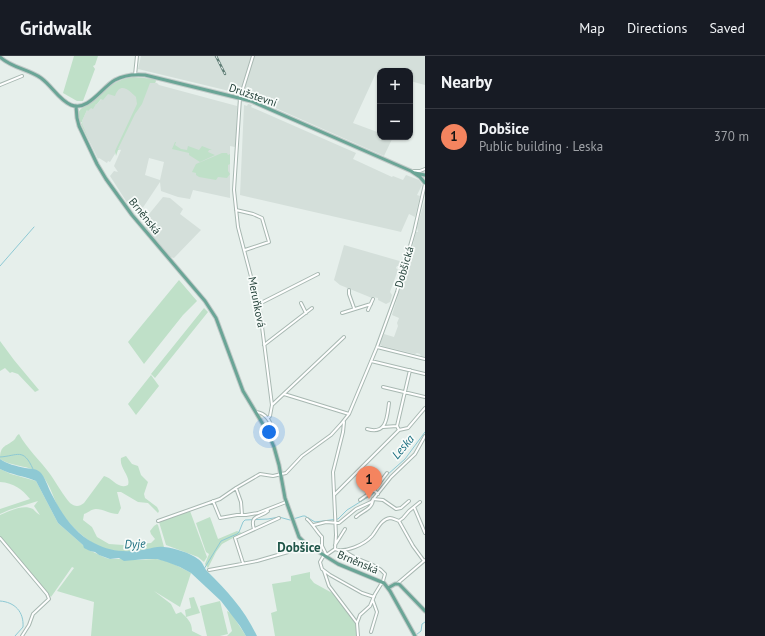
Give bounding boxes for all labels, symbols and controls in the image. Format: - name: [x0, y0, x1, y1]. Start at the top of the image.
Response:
- text: Gridwalk: [20, 16, 92, 40]
- text: Map: [579, 19, 605, 37]
- text: Directions: [627, 19, 687, 37]
- text: Saved: [709, 19, 745, 37]
- map controls: [377, 68, 413, 140]
- button: +: [377, 68, 413, 104]
- text: Nearby: [441, 71, 492, 93]
- street label: Družstevní: [227, 80, 279, 110]
- button: −: [377, 104, 413, 140]
- text: Dobšice: [479, 119, 529, 138]
- text: 1: [450, 128, 458, 145]
- text: 370 m: [714, 128, 749, 145]
- text: Public building · Leska: [479, 138, 603, 155]
- street label: Brněnská: [126, 195, 164, 237]
- street label: Dobšická: [391, 245, 417, 289]
- street label: Meruňková: [245, 275, 269, 329]
- your location: [259, 422, 279, 442]
- water label: Leska: [388, 431, 417, 462]
- pin: 1: [356, 466, 382, 499]
- water label: Dyje: [124, 535, 146, 552]
- district label: Dobšice: [277, 539, 321, 556]
- street label: Brněnská: [335, 547, 381, 577]

